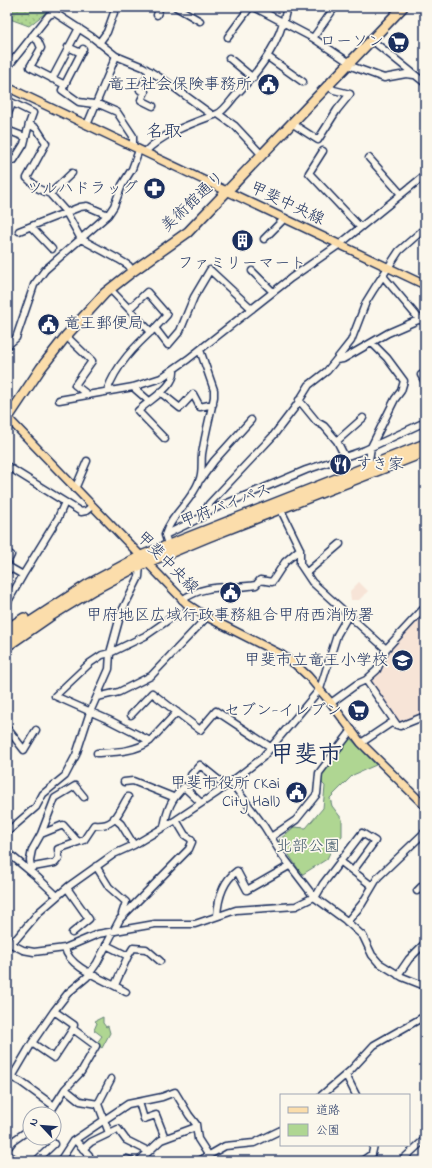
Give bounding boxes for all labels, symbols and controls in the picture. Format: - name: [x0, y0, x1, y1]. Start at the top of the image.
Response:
- supermarket icon: ローソン: [386, 29, 412, 55]
- place label: ローソン: [320, 30, 384, 54]
- public building icon: 竜王社会保険事務所: [255, 72, 281, 98]
- place label: 竜王社会保険事務所: [108, 73, 252, 97]
- district label: 名取: [146, 120, 182, 146]
- street label: 美術館通り: [156, 166, 230, 238]
- pharmacy icon: ツルハドラッグ: [141, 176, 167, 202]
- street label: 甲斐中央線: [246, 176, 328, 232]
- place label: ツルハドラッグ: [27, 177, 138, 201]
- building icon: ファミリーマート: [229, 228, 255, 254]
- place label: ファミリーマート: [178, 252, 306, 276]
- public building icon: 竜王郵便局: [36, 311, 62, 337]
- place label: 竜王郵便局: [64, 312, 144, 336]
- restaurant icon: すき家: [327, 452, 353, 478]
- place label: すき家: [356, 453, 404, 477]
- street label: 甲府バイパス: [177, 478, 275, 534]
- street label: 甲斐中央線: [130, 526, 204, 600]
- public building icon: 甲府地区広域行政事務組合甲府西消防署: [217, 580, 243, 606]
- place label: 甲府地区広域行政事務組合甲府西消防署: [86, 604, 374, 628]
- school or university icon: 甲斐市立竜王小学校: [390, 648, 416, 674]
- place label: 甲斐市立竜王小学校: [244, 649, 388, 673]
- supermarket icon: セブン-イレブン: [345, 698, 371, 724]
- place label: セブン-イレブン: [224, 699, 342, 723]
- district label: 甲斐市: [270, 739, 342, 774]
- place label: 甲斐市役所 (Kai City Hall): [170, 772, 280, 814]
- public building icon: 甲斐市役所 (Kai City Hall): [283, 780, 309, 806]
- park label: 北部公園: [276, 835, 340, 859]
- legend: [280, 1094, 410, 1146]
- text: 道路: [316, 1102, 340, 1120]
- north arrow: [22, 1106, 62, 1146]
- text: N: [25, 1115, 43, 1129]
- text: 公園: [316, 1122, 340, 1140]

